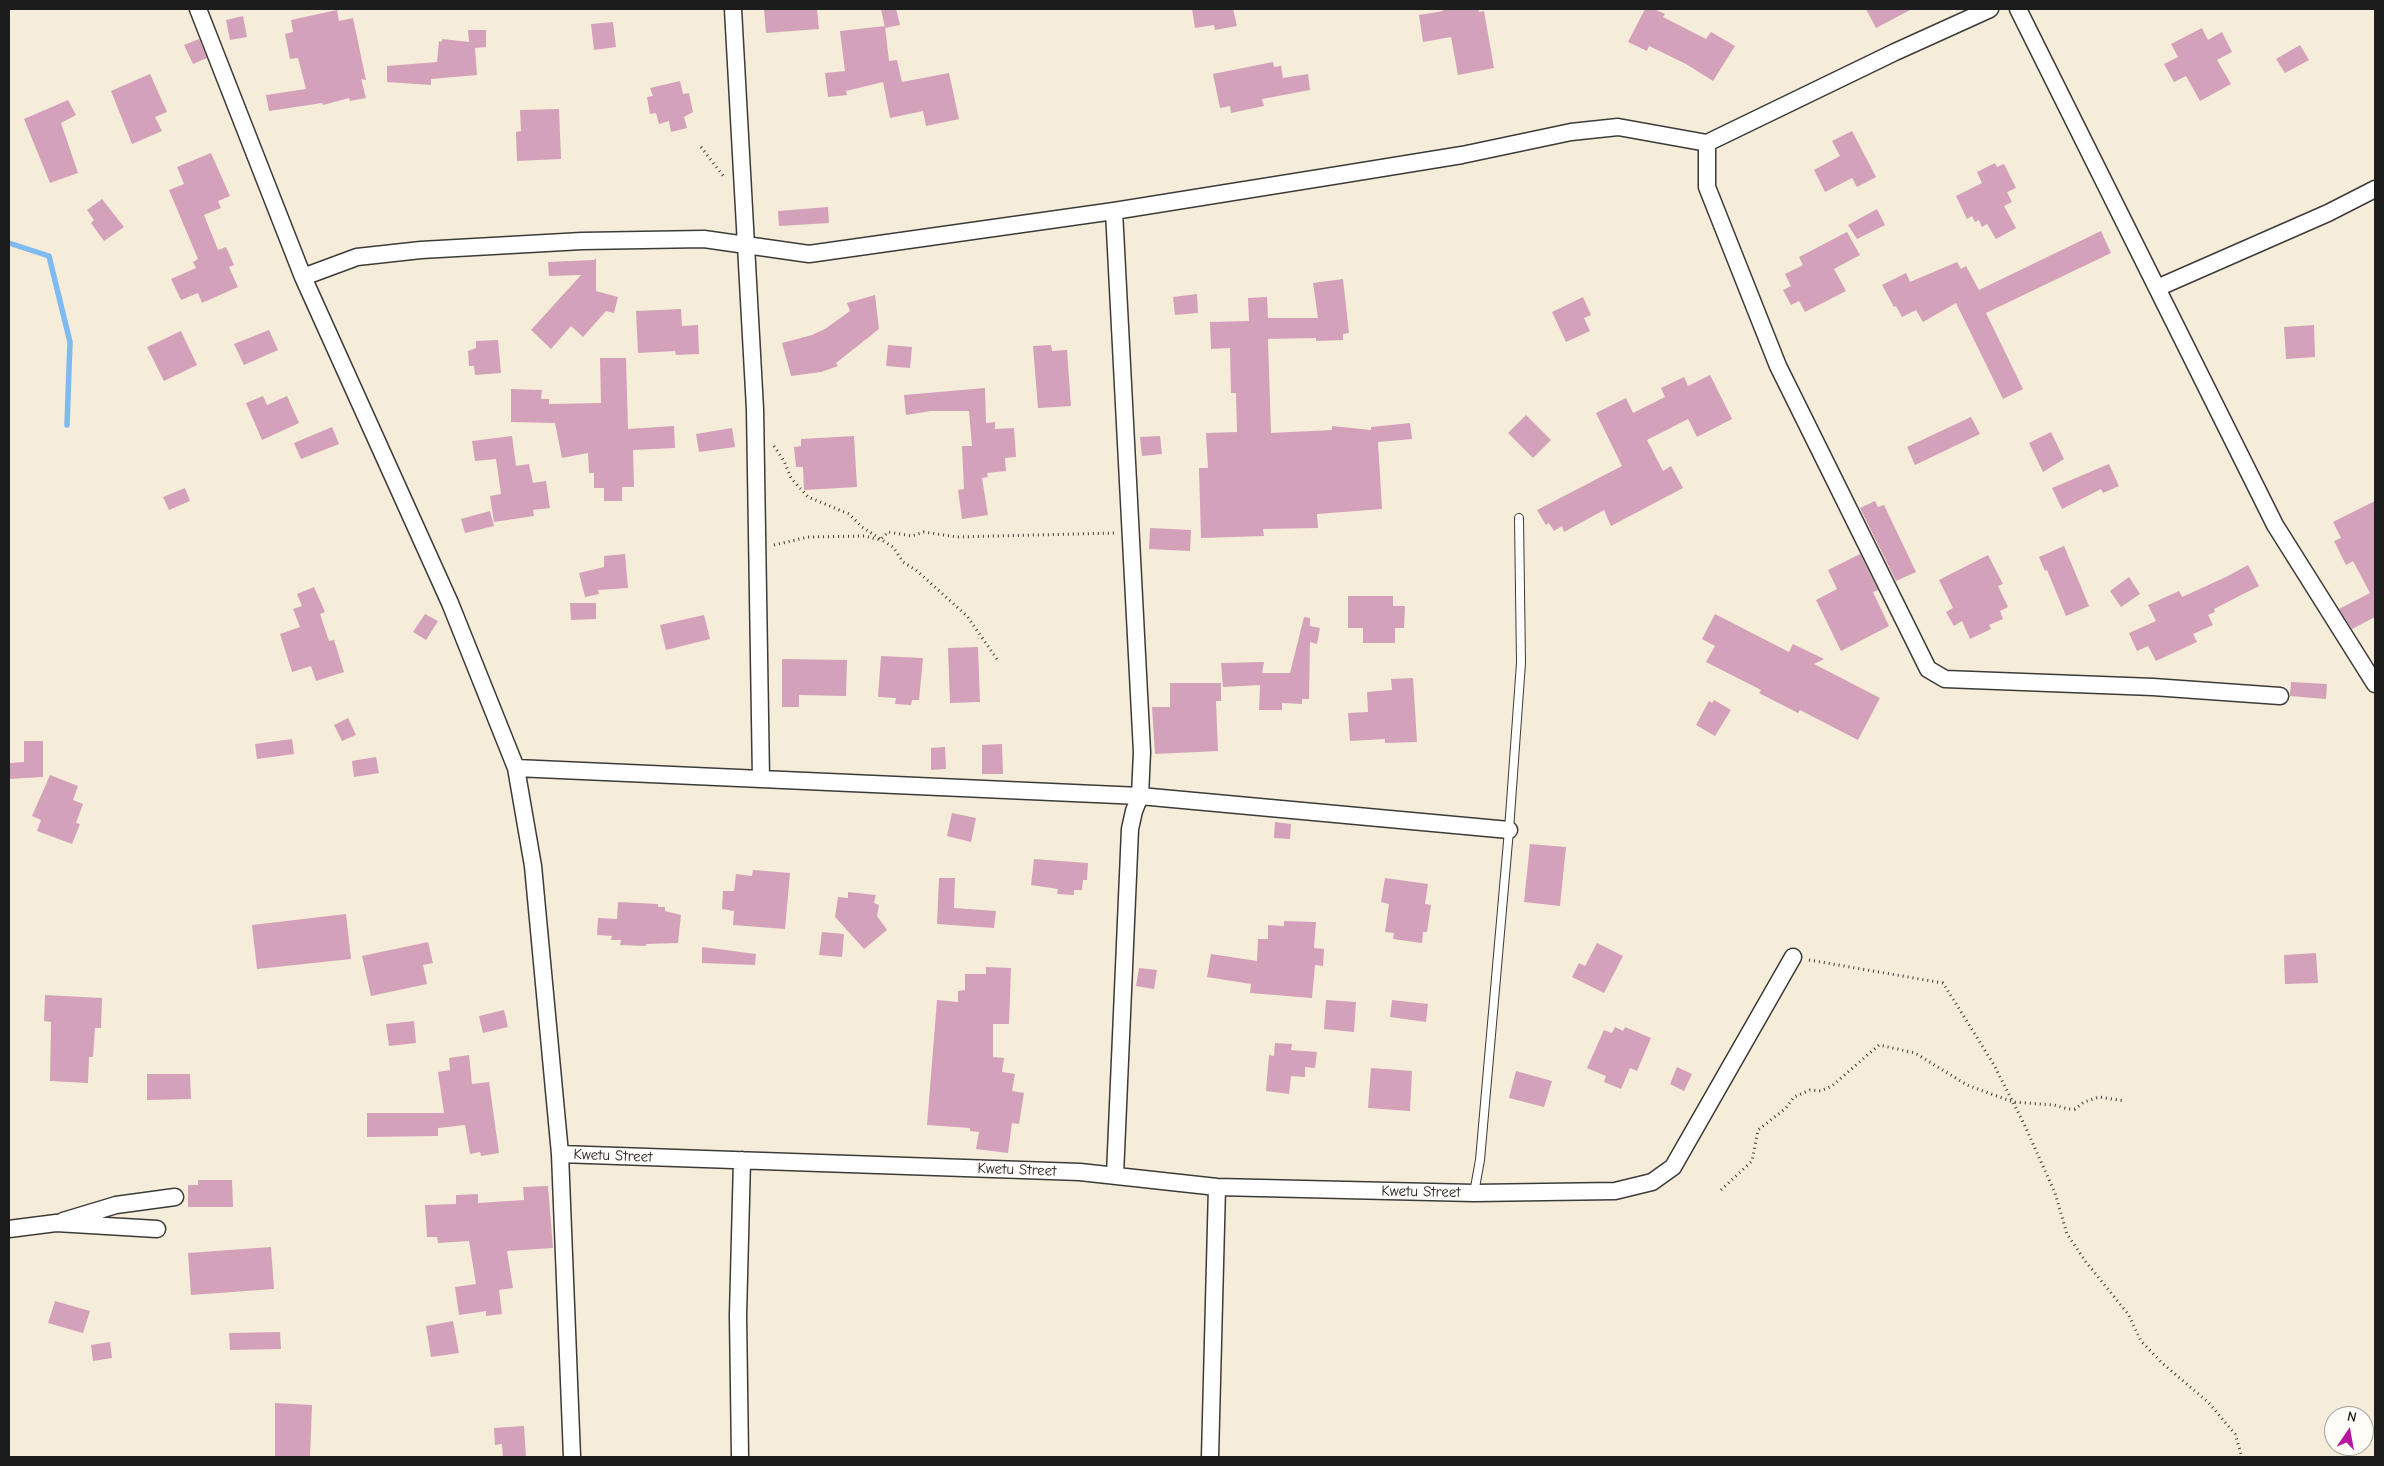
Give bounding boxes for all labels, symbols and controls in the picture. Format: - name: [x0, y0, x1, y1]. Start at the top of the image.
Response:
- street label: Kwetu Street: [573, 1146, 653, 1166]
- street label: Kwetu Street: [977, 1160, 1057, 1180]
- street label: Kwetu Street: [1381, 1182, 1461, 1202]
- north arrow: [2324, 1406, 2374, 1456]
- text: N: [2346, 1408, 2358, 1426]

